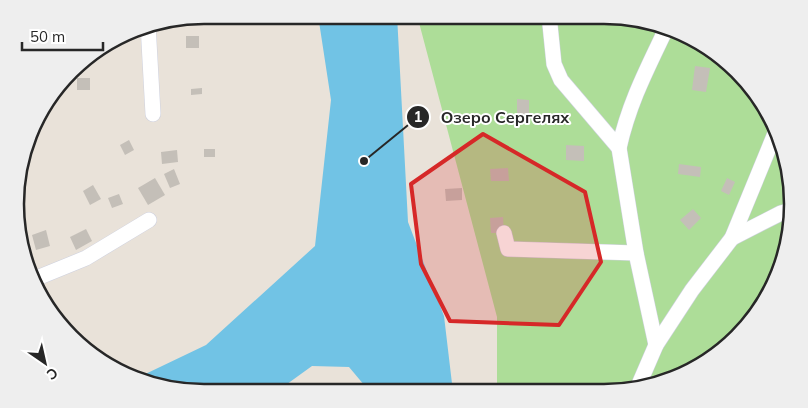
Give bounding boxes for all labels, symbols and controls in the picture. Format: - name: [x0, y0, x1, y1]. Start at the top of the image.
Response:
- scale bar: [22, 20, 104, 52]
- text: 50 m: [30, 27, 65, 46]
- callout: Озеро Сергелях: [405, 101, 579, 132]
- text: 1: [413, 107, 423, 126]
- text: Озеро Сергелях: [441, 107, 570, 127]
- north arrow: [20, 338, 70, 388]
- text: С: [43, 364, 61, 384]

